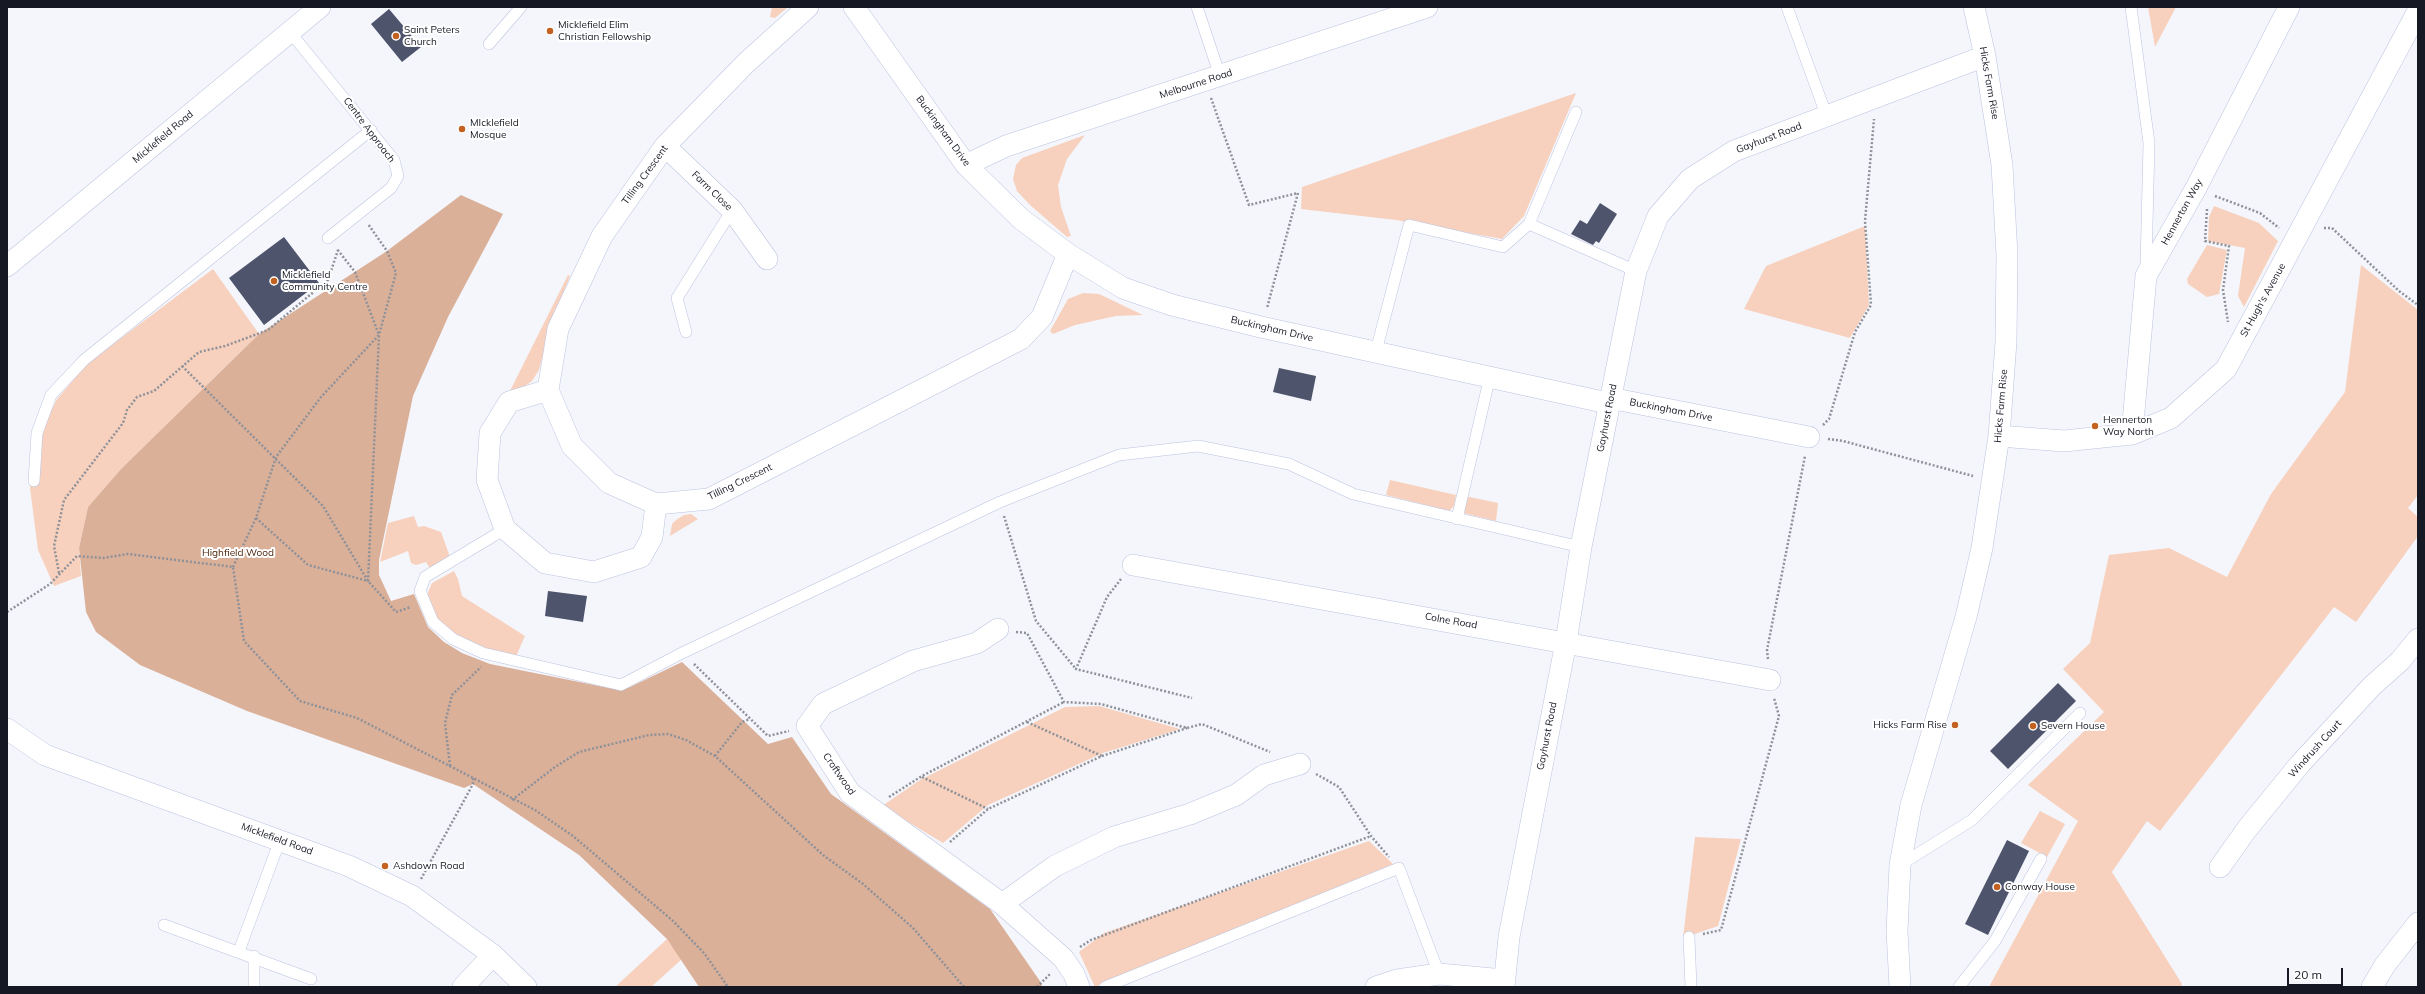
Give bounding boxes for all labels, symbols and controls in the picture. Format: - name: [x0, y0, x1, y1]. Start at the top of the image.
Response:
- place label: Micklefield Elim Christian Fellowship: [558, 19, 651, 42]
- place label: Saint Peters Church: [404, 24, 460, 48]
- marker: Micklefield Elim Christian Fellowship: [545, 26, 555, 36]
- marker: Saint Peters Church: [391, 31, 401, 41]
- street label: Hicks Farm Rise: [1977, 46, 2001, 120]
- street label: Melbourne Road: [1158, 67, 1234, 101]
- street label: Buckingham Drive: [913, 93, 973, 169]
- street label: Centre Approach: [341, 95, 397, 165]
- street label: Micklefield Road: [130, 108, 196, 166]
- place label: MIcklefield Mosque: [470, 117, 519, 140]
- street label: Gayhurst Road: [1734, 120, 1804, 156]
- marker: MIcklefield Mosque: [457, 124, 467, 134]
- street label: Tilling Crescent: [619, 143, 671, 207]
- street label: Farm Close: [689, 169, 735, 213]
- street label: Hennerton Way: [2159, 177, 2205, 247]
- street label: St Hugh's Avenue: [2238, 261, 2288, 339]
- place label: Micklefield Community Centre: [282, 269, 368, 292]
- marker: Micklefield Community Centre: [269, 276, 279, 286]
- street label: Buckingham Drive: [1230, 314, 1314, 344]
- street label: Hicks Farm Rise: [1992, 369, 2010, 443]
- street label: Gayhurst Road: [1594, 383, 1620, 453]
- street label: Buckingham Drive: [1628, 396, 1714, 424]
- place label: Hennerton Way North: [2103, 414, 2154, 438]
- marker: Hennerton Way North: [2090, 421, 2100, 431]
- street label: Tilling Crescent: [706, 461, 774, 503]
- park label: Highfield Wood: [202, 547, 274, 559]
- street label: Colne Road: [1424, 610, 1478, 632]
- street label: Gayhurst Road: [1534, 701, 1560, 771]
- street label: Windrush Court: [2286, 718, 2344, 780]
- place label: Hicks Farm Rise: [1873, 719, 1947, 731]
- marker: Hicks Farm Rise: [1950, 720, 1960, 730]
- place label: Severn House: [2041, 720, 2105, 732]
- marker: Severn House: [2028, 721, 2038, 731]
- street label: Croftwood: [820, 751, 858, 797]
- street label: Micklefield Road: [239, 820, 315, 858]
- place label: Ashdown Road: [393, 860, 464, 872]
- marker: Ashdown Road: [380, 861, 390, 871]
- place label: Conway House: [2005, 881, 2075, 893]
- marker: Conway House: [1992, 882, 2002, 892]
- scale bar: [2289, 960, 2345, 986]
- text: 20 m: [2294, 967, 2322, 982]

